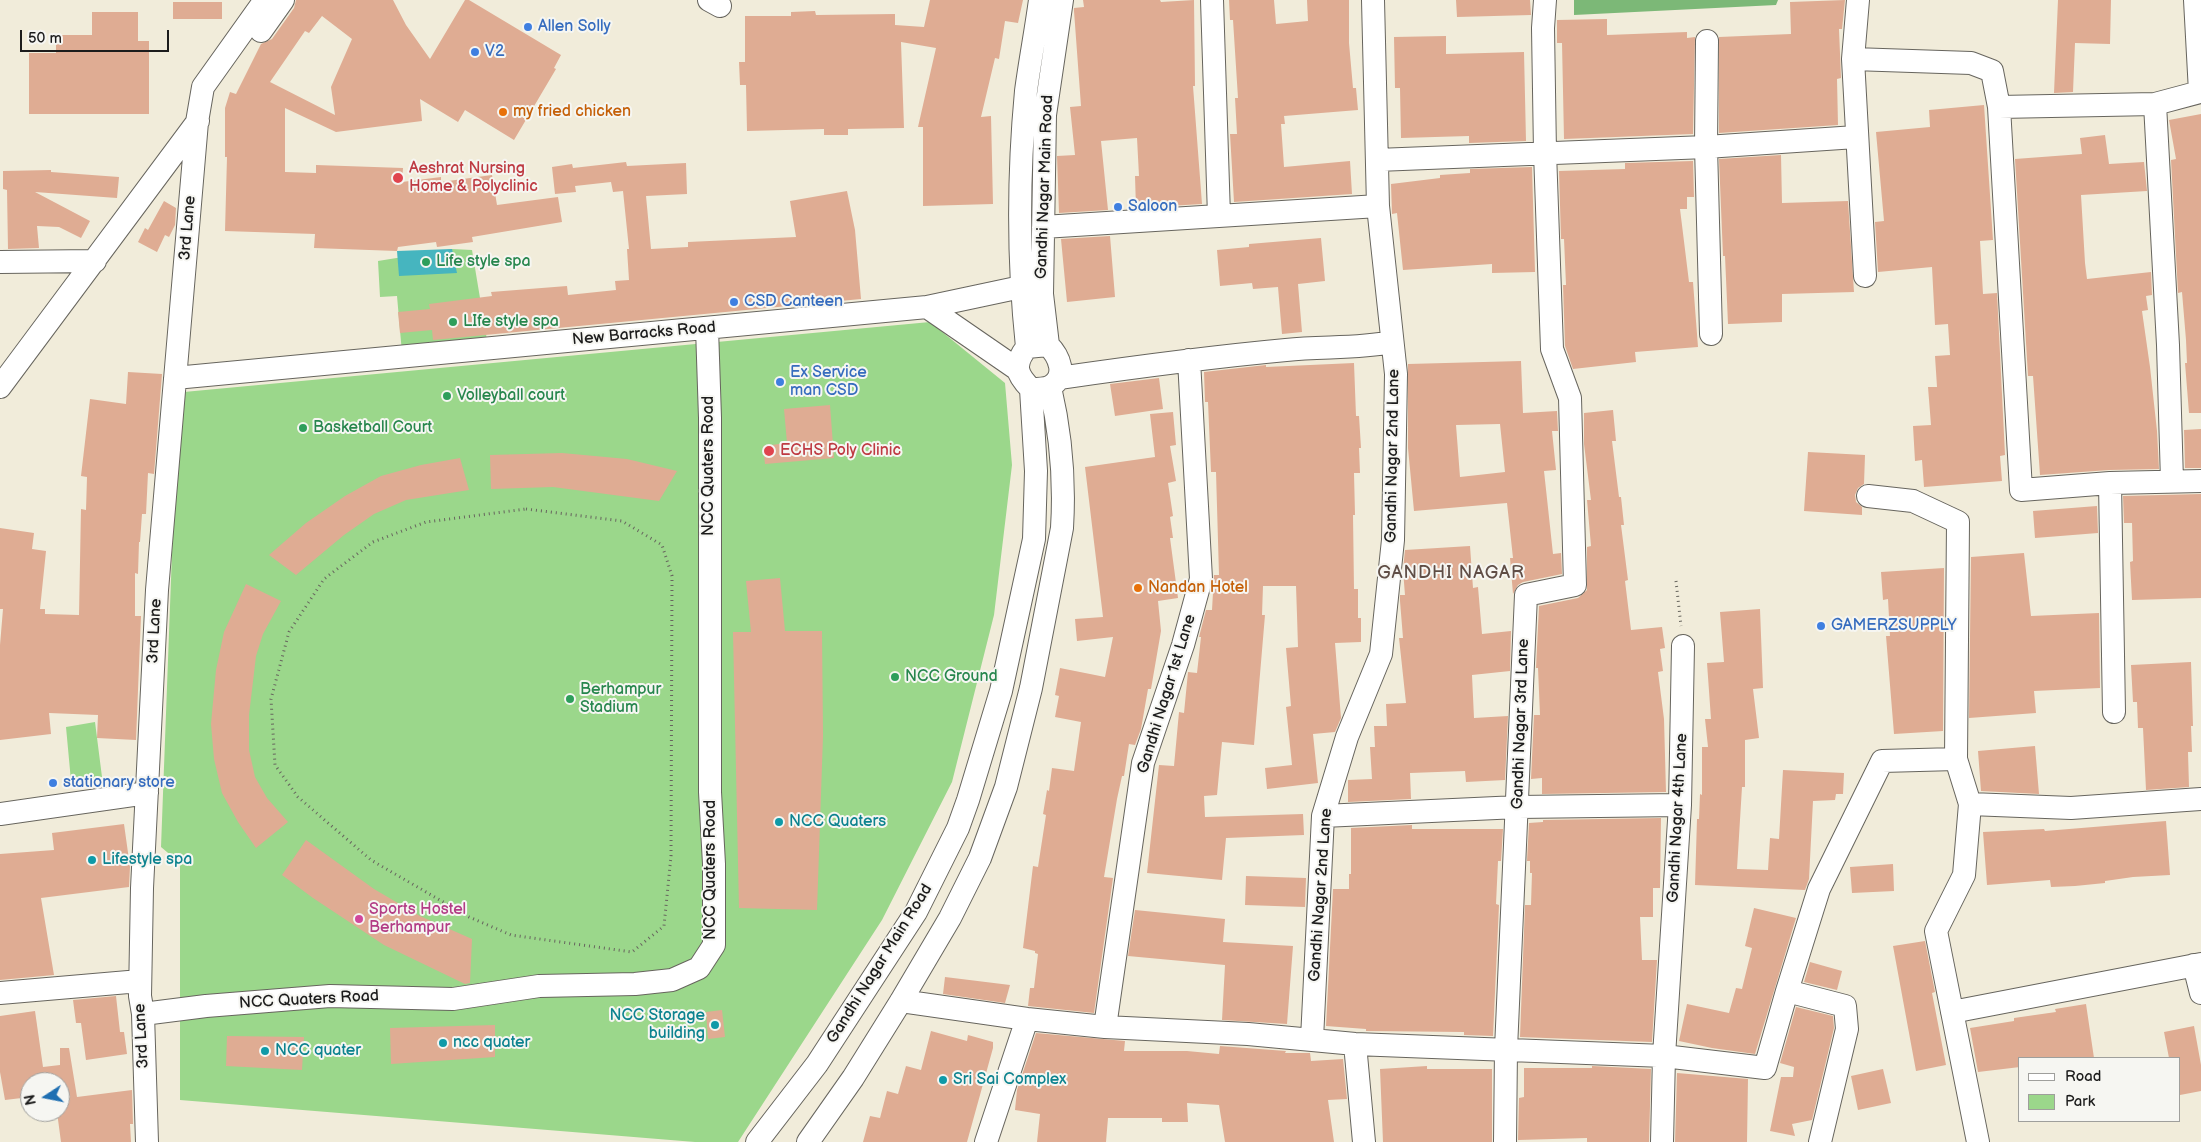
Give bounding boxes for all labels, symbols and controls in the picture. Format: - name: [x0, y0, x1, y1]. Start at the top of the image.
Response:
- place label: Allen Solly: [538, 17, 611, 37]
- scale bar: [22, 20, 171, 52]
- marker: Allen Solly: [522, 21, 534, 33]
- text: 50 m: [28, 29, 62, 48]
- place label: V2: [485, 42, 504, 62]
- marker: V2: [469, 46, 481, 58]
- street label: Gandhi Nagar Main Road: [1032, 95, 1058, 279]
- place label: my fried chicken: [513, 102, 631, 122]
- marker: my fried chicken: [497, 106, 509, 118]
- place label: Aeshrat Nursing Home & Polyclinic: [409, 159, 538, 197]
- marker: Aeshrat Nursing Home & Polyclinic: [391, 171, 405, 185]
- street label: 3rd Lane: [176, 195, 200, 261]
- place label: Saloon: [1128, 197, 1177, 217]
- marker: Saloon: [1112, 201, 1124, 213]
- place label: Life style spa: [436, 252, 531, 272]
- marker: Life style spa: [420, 256, 432, 268]
- place label: CSD Canteen: [744, 292, 843, 312]
- marker: CSD Canteen: [728, 296, 740, 308]
- place label: LIfe style spa: [463, 312, 559, 332]
- marker: LIfe style spa: [447, 316, 459, 328]
- street label: New Barracks Road: [571, 318, 717, 350]
- place label: Ex Service man CSD: [790, 363, 867, 401]
- street label: Gandhi Nagar 2nd Lane: [1382, 369, 1404, 543]
- marker: Ex Service man CSD: [774, 376, 786, 388]
- place label: Volleyball court: [457, 386, 565, 406]
- marker: Volleyball court: [441, 390, 453, 402]
- street label: NCC Quaters Road: [699, 396, 719, 536]
- place label: Basketball Court: [313, 418, 433, 438]
- marker: Basketball Court: [297, 422, 309, 434]
- place label: ECHS Poly Clinic: [780, 441, 901, 461]
- marker: ECHS Poly Clinic: [762, 444, 776, 458]
- district label: GANDHI NAGAR: [1376, 562, 1526, 584]
- place label: Nandan Hotel: [1148, 578, 1248, 598]
- marker: Nandan Hotel: [1132, 582, 1144, 594]
- street label: 3rd Lane: [144, 598, 166, 664]
- street label: Gandhi Nagar 1st Lane: [1134, 612, 1200, 776]
- place label: GAMERZSUPPLY: [1831, 616, 1957, 636]
- marker: GAMERZSUPPLY: [1815, 620, 1827, 632]
- street label: Gandhi Nagar 3rd Lane: [1508, 638, 1534, 810]
- place label: NCC Ground: [905, 667, 998, 687]
- marker: NCC Ground: [889, 671, 901, 683]
- place label: Berhampur Stadium: [580, 680, 661, 718]
- marker: Berhampur Stadium: [564, 693, 576, 705]
- street label: Gandhi Nagar 4th Lane: [1664, 733, 1692, 903]
- place label: stationary store: [63, 773, 175, 793]
- marker: stationary store: [47, 777, 59, 789]
- street label: NCC Quaters Road: [701, 800, 721, 940]
- street label: Gandhi Nagar 2nd Lane: [1305, 808, 1337, 982]
- place label: NCC Quaters: [789, 812, 886, 832]
- marker: NCC Quaters: [773, 816, 785, 828]
- place label: Lifestyle spa: [102, 850, 192, 870]
- marker: Lifestyle spa: [86, 854, 98, 866]
- street label: Gandhi Nagar Main Road: [823, 881, 937, 1047]
- place label: Sports Hostel Berhampur: [369, 900, 466, 938]
- marker: Sports Hostel Berhampur: [353, 913, 365, 925]
- street label: NCC Quaters Road: [239, 987, 379, 1013]
- street label: 3rd Lane: [131, 1003, 153, 1069]
- place label: NCC Storage building: [609, 1006, 705, 1044]
- marker: NCC Storage building: [709, 1019, 721, 1031]
- place label: ncc quater: [453, 1033, 530, 1053]
- marker: ncc quater: [437, 1037, 449, 1049]
- place label: NCC quater: [275, 1041, 361, 1061]
- marker: NCC quater: [259, 1045, 271, 1057]
- legend: [2018, 1057, 2181, 1122]
- text: Road: [2065, 1067, 2101, 1086]
- place label: Sri Sai Complex: [953, 1070, 1067, 1090]
- north arrow: [20, 1072, 70, 1122]
- marker: Sri Sai Complex: [937, 1074, 949, 1086]
- text: Park: [2065, 1092, 2095, 1111]
- text: N: [21, 1093, 40, 1107]

